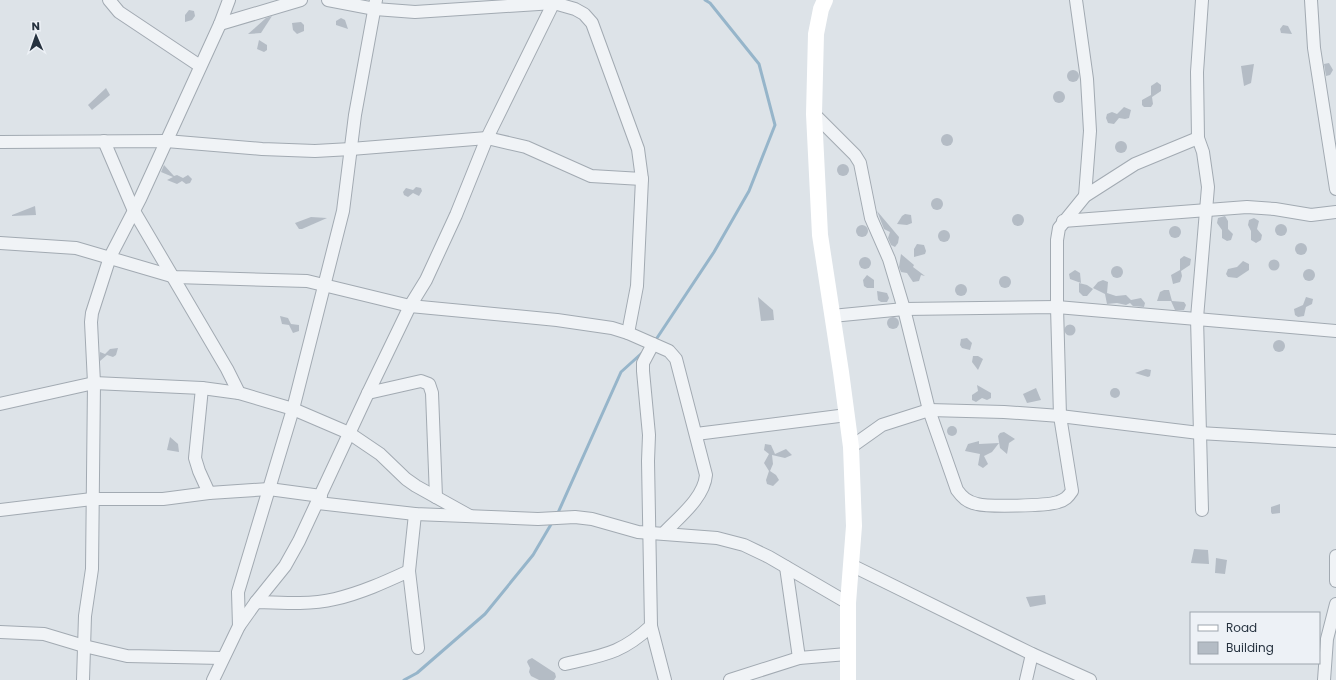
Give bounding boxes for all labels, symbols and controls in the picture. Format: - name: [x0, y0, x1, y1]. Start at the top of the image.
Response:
- north arrow: [16, 16, 56, 56]
- text: N: [31, 18, 40, 34]
- legend: [1190, 612, 1320, 664]
- text: Road: [1226, 619, 1257, 636]
- text: Building: [1226, 639, 1274, 656]

